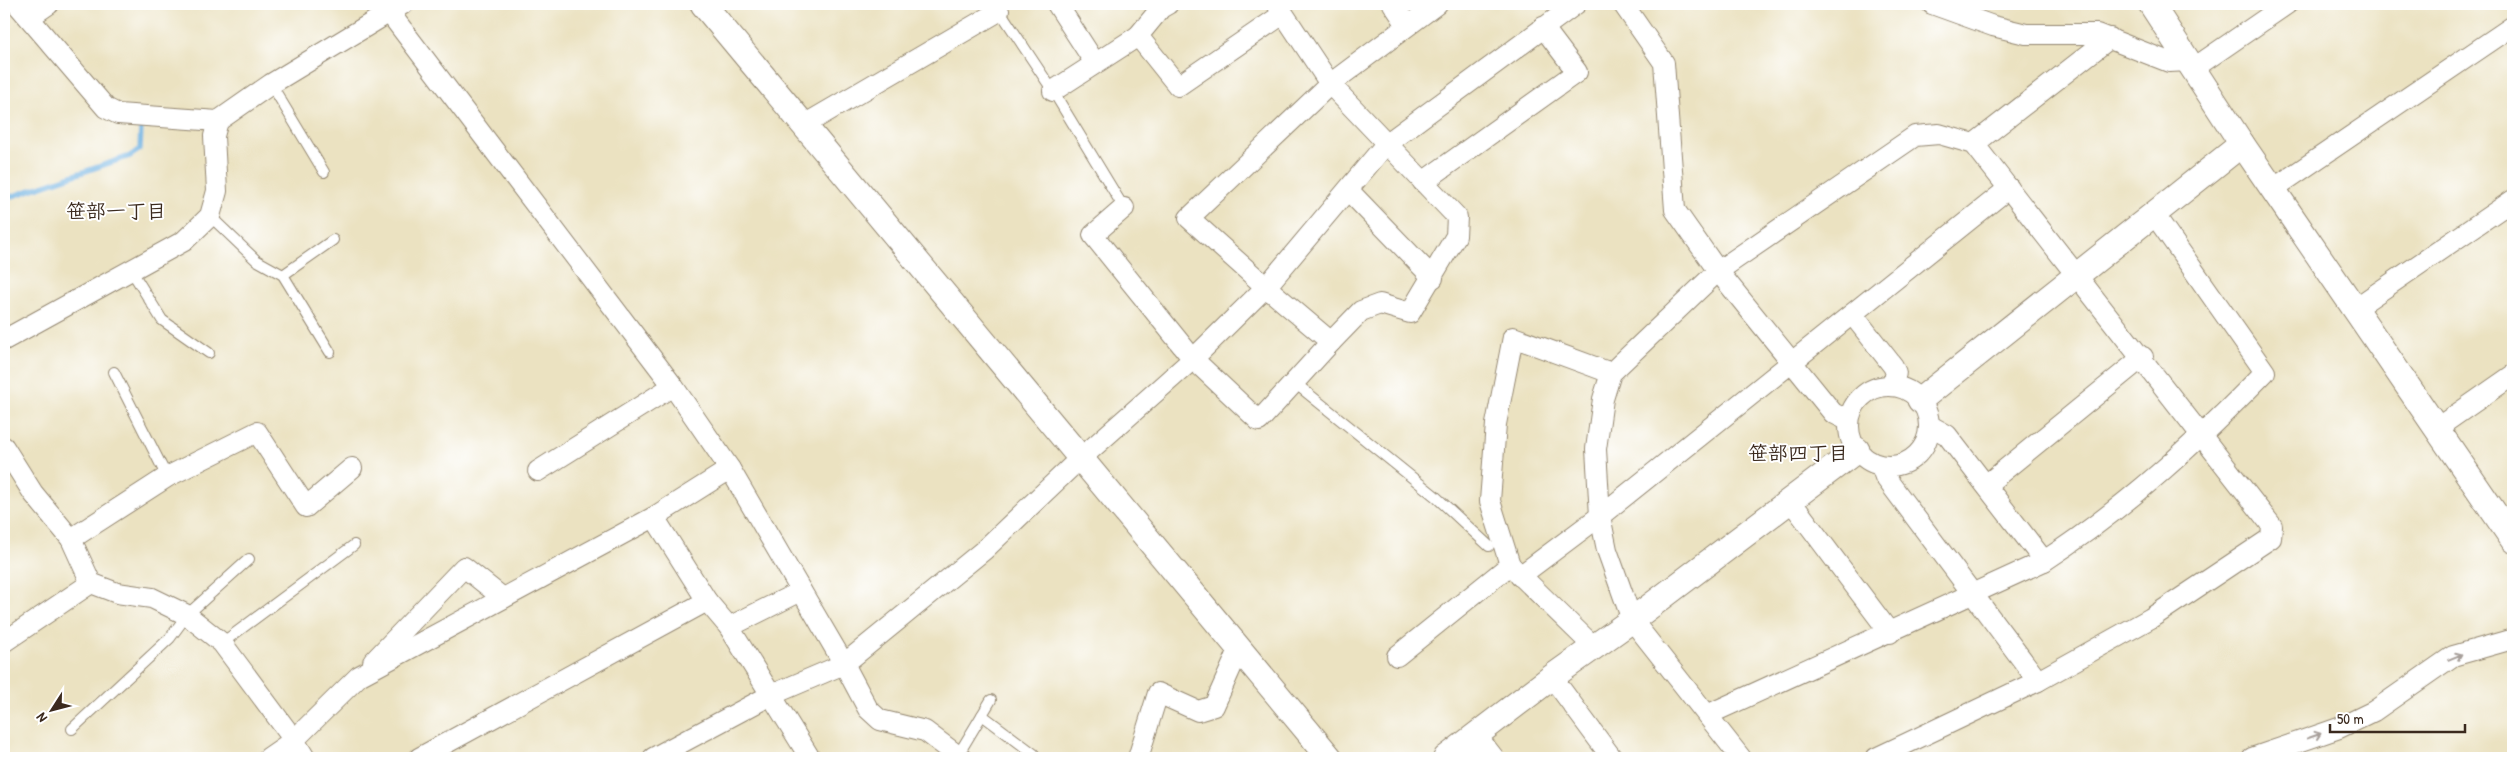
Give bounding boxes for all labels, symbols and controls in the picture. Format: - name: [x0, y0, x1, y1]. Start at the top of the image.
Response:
- district label: 笹部一丁目: [66, 197, 166, 224]
- district label: 笹部四丁目: [1748, 439, 1848, 466]
- one-way arrow: [2447, 651, 2462, 661]
- north arrow: [28, 684, 78, 734]
- scale bar: [2330, 702, 2464, 734]
- text: 50 m: [2337, 708, 2364, 729]
- text: N: [31, 709, 51, 727]
- one-way arrow: [2306, 731, 2322, 741]

